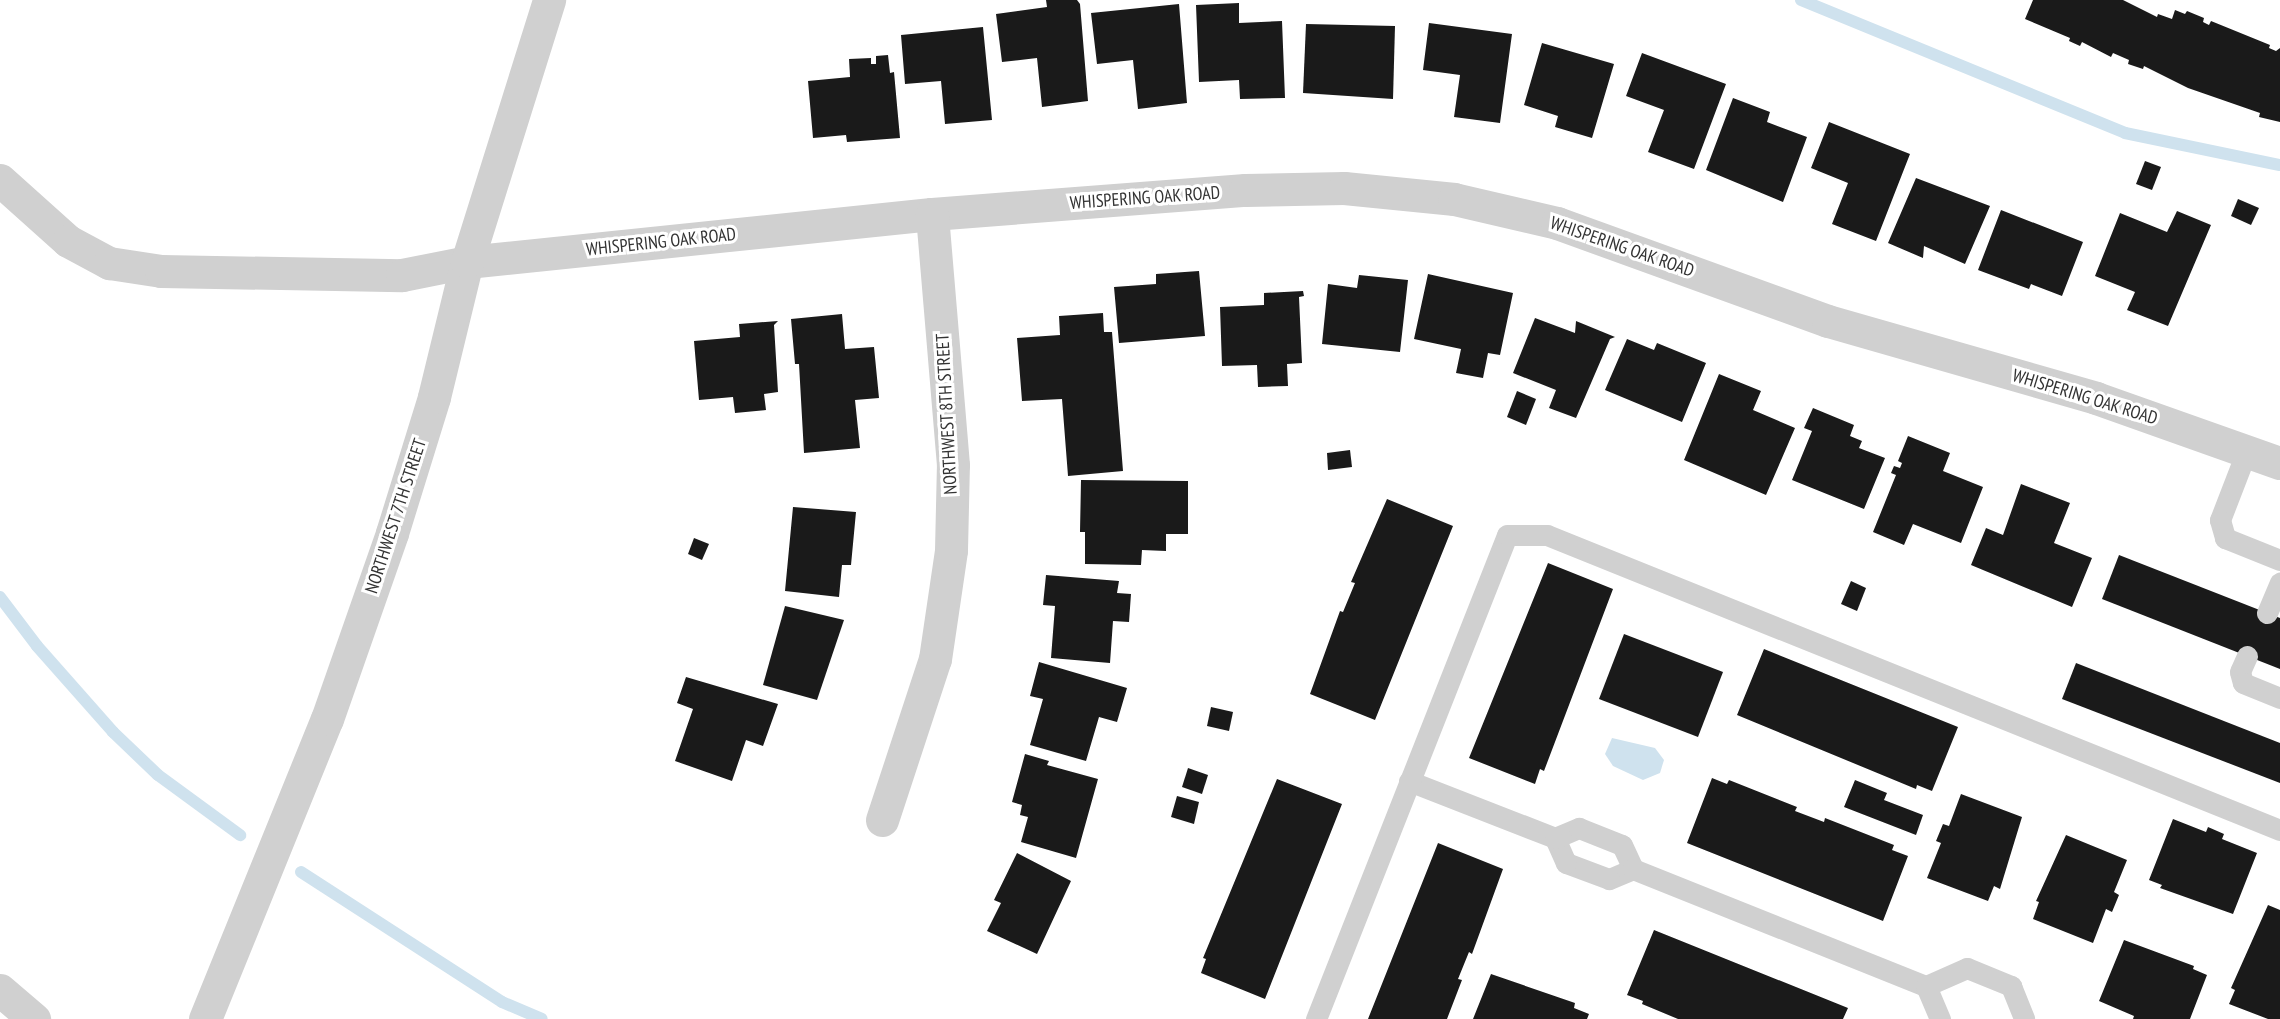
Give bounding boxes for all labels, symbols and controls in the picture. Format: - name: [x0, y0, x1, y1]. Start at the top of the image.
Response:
- street label: WHISPERING OAK ROAD: [1069, 182, 1221, 214]
- street label: WHISPERING OAK ROAD: [1547, 212, 1697, 282]
- street label: WHISPERING OAK ROAD: [585, 223, 737, 261]
- street label: NORTHWEST 8TH STREET: [932, 333, 962, 495]
- street label: WHISPERING OAK ROAD: [2010, 365, 2160, 429]
- street label: NORTHWEST 7TH STREET: [361, 436, 431, 596]

